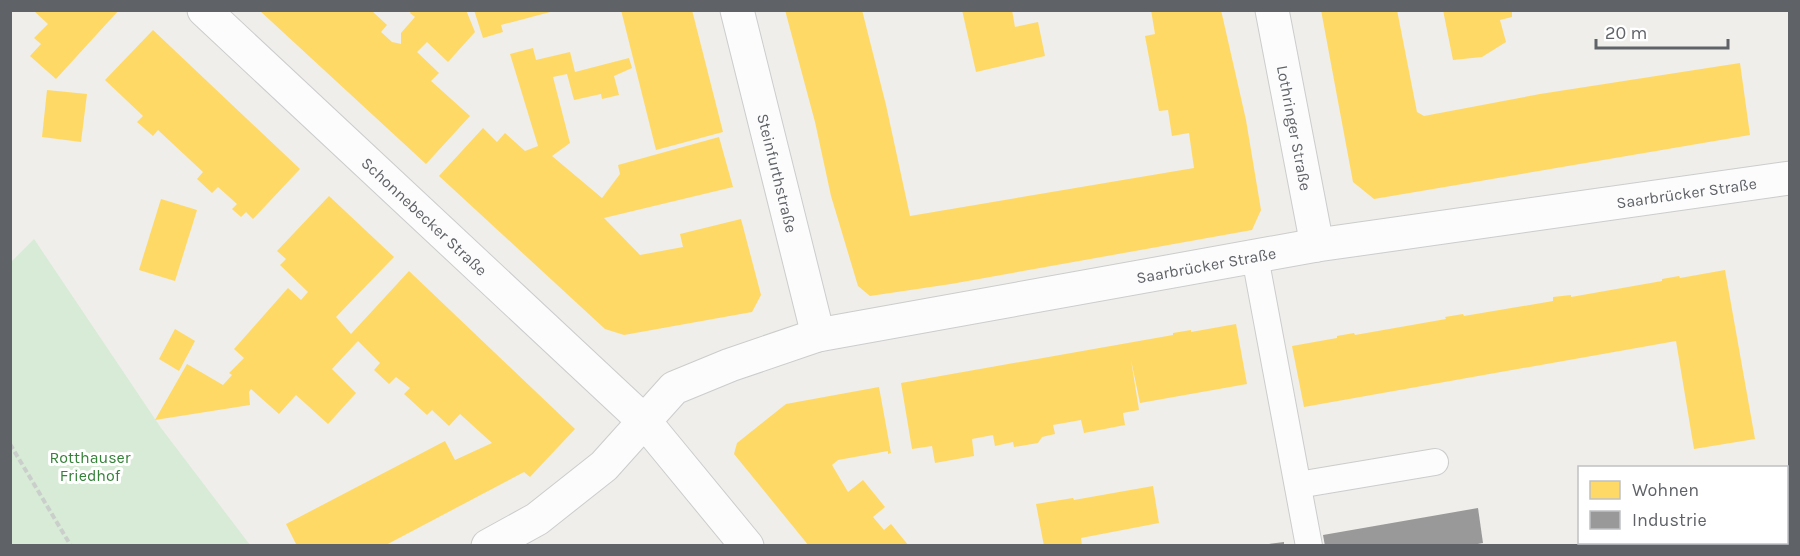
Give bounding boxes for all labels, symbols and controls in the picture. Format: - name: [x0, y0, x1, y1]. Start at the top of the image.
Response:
- scale bar: [1596, 12, 1728, 50]
- text: 20 m: [1605, 22, 1647, 44]
- street label: Lothringer Straße: [1273, 64, 1315, 192]
- street label: Steinfurthstraße: [753, 112, 801, 235]
- street label: Schonnebecker Straße: [358, 153, 491, 280]
- street label: Saarbrücker Straße: [1615, 174, 1758, 212]
- street label: Saarbrücker Straße: [1135, 244, 1277, 287]
- park label: Rotthauser Friedhof: [49, 448, 131, 485]
- legend: [1578, 466, 1788, 544]
- text: Wohnen: [1632, 479, 1699, 501]
- text: Industrie: [1632, 509, 1707, 531]

